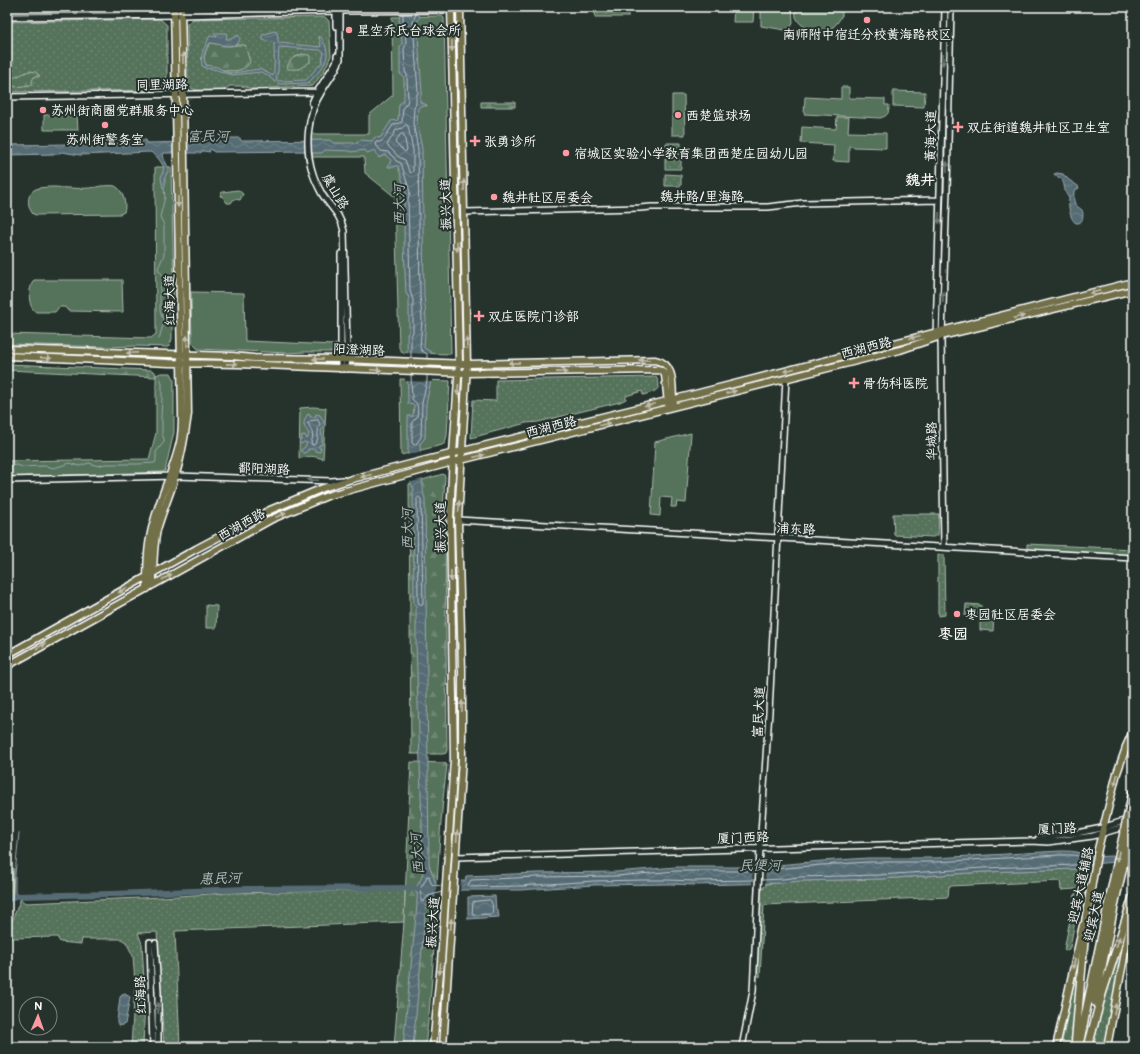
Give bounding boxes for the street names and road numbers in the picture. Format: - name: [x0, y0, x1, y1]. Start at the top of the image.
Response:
- street label: 同里湖路: [136, 77, 188, 93]
- street label: 黄海大道: [923, 110, 939, 162]
- street label: 虞山路: [318, 171, 352, 212]
- street label: 振兴大道: [438, 178, 454, 230]
- street label: 魏井路/里海路: [660, 189, 744, 205]
- street label: 红海大道: [162, 274, 178, 326]
- street label: 西湖西路: [839, 334, 893, 362]
- street label: 阳澄湖路: [333, 341, 385, 359]
- street label: 西湖西路: [524, 413, 578, 441]
- street label: 华城路: [924, 421, 940, 461]
- street label: 鄱阳湖路: [238, 460, 290, 478]
- street label: 振兴大道: [433, 501, 449, 553]
- street label: 西湖西路: [215, 505, 268, 544]
- street label: 浦东路: [776, 520, 816, 538]
- street label: 富民大道: [750, 686, 768, 738]
- street label: 厦门路: [1037, 820, 1077, 838]
- street label: 厦门西路: [717, 829, 769, 847]
- street label: 迎宾大道辅路: [1064, 845, 1096, 925]
- street label: 迎宾大道: [1080, 889, 1106, 943]
- street label: 振兴大道: [423, 896, 443, 949]
- street label: 红海路: [132, 975, 150, 1015]

